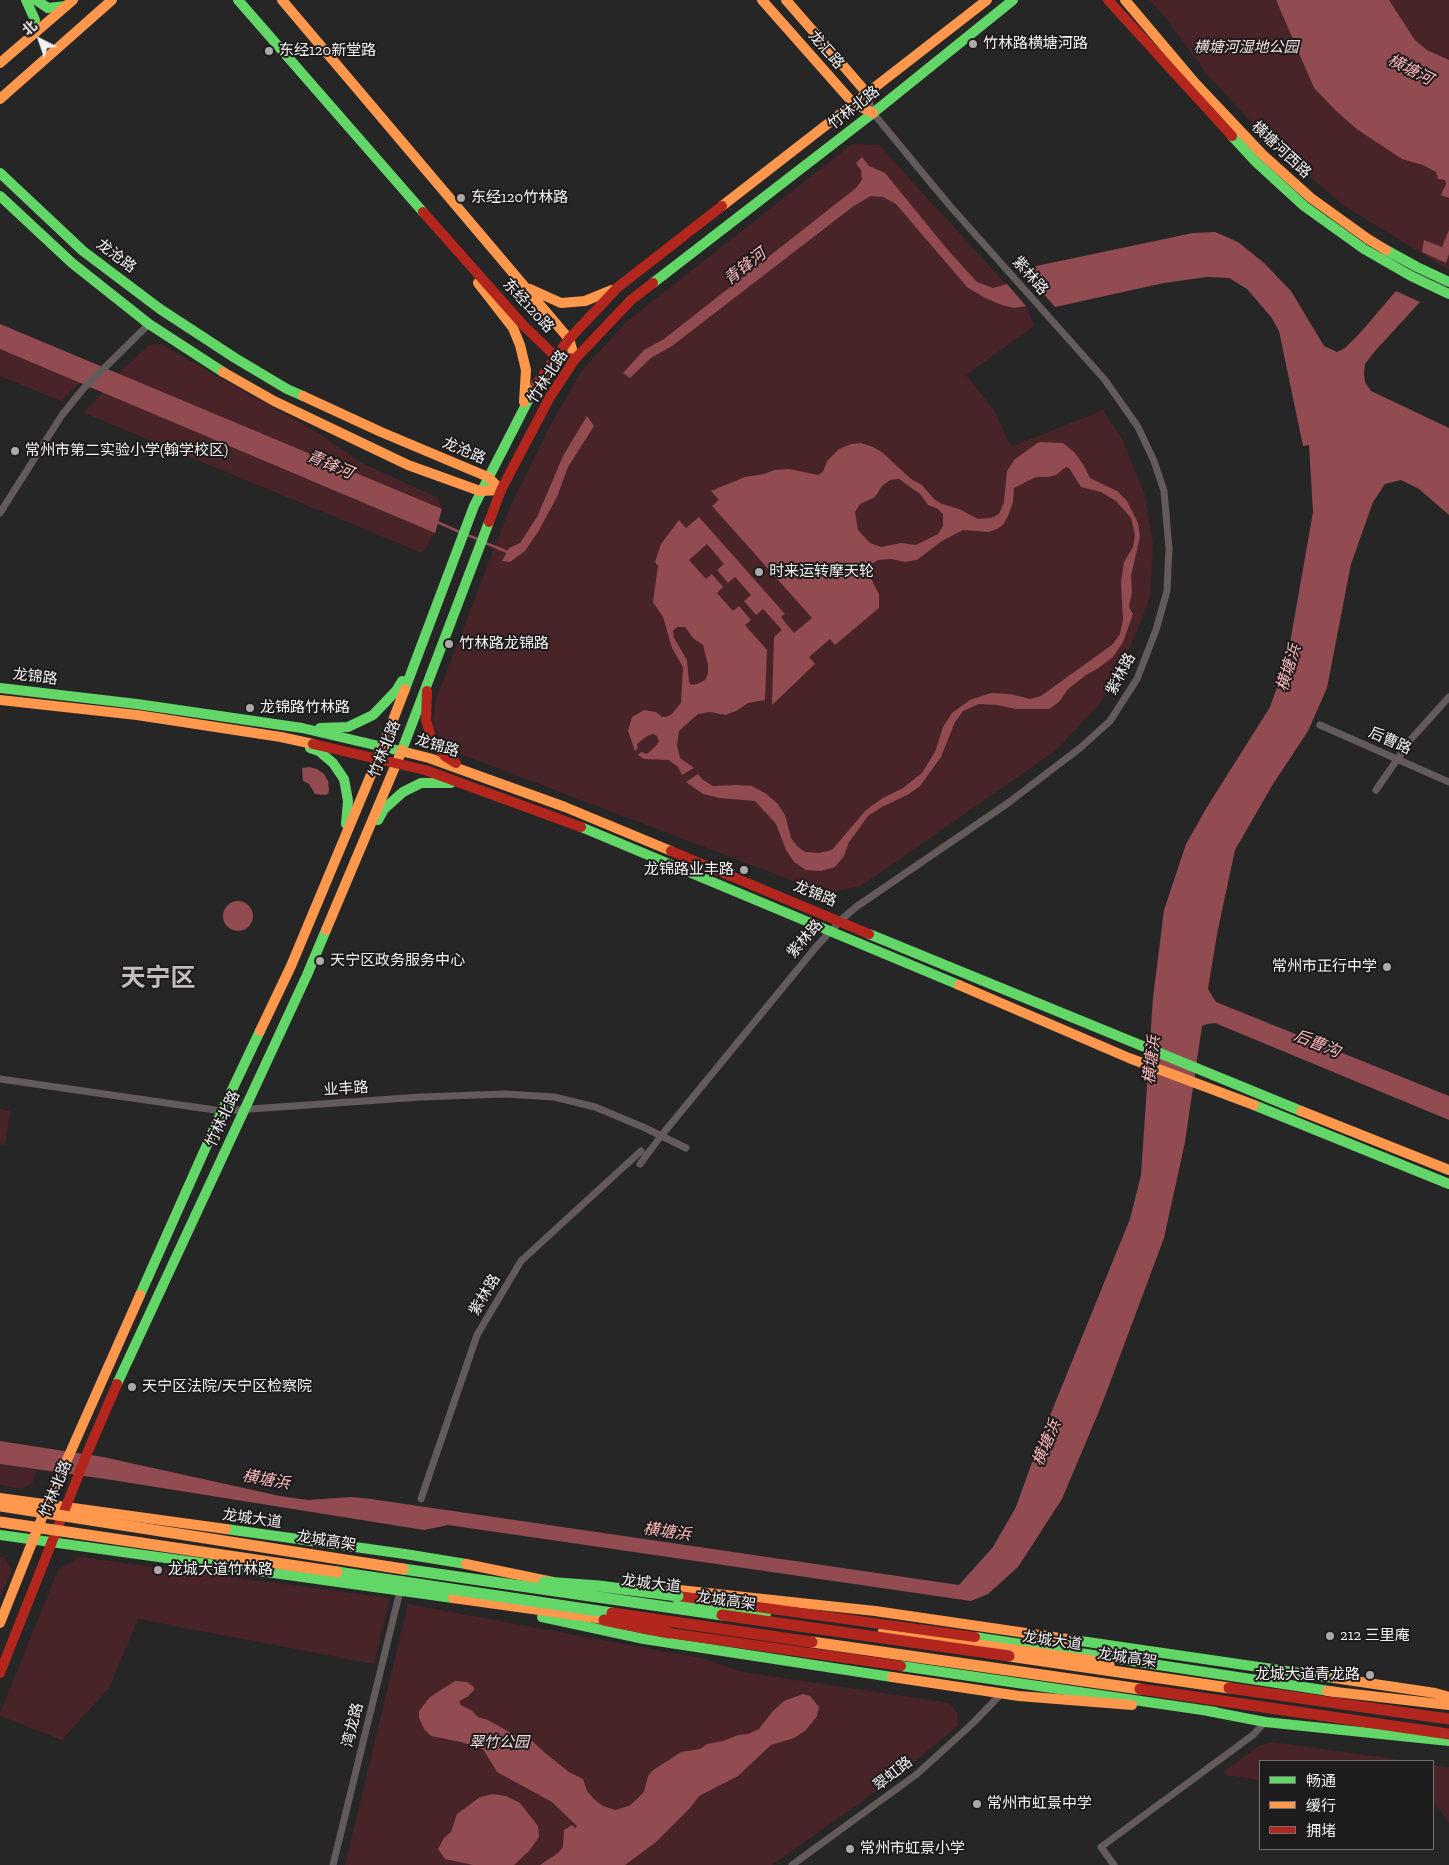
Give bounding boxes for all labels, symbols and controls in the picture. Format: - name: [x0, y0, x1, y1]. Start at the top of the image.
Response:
- north arrow: [15, 15, 65, 65]
- text: 北: [19, 17, 41, 39]
- street label: 龙汇路: [804, 27, 848, 73]
- place label: 竹林路横塘河路: [983, 35, 1088, 53]
- marker: 竹林路横塘河路: [967, 38, 979, 50]
- park label: 横塘河湿地公园: [1194, 39, 1298, 57]
- place label: 东经120新堂路: [279, 42, 376, 60]
- marker: 东经120新堂路: [263, 45, 275, 57]
- water label: 横塘河: [1384, 51, 1436, 89]
- street label: 竹林北路: [825, 82, 883, 134]
- street label: 横塘河西路: [1247, 118, 1315, 182]
- place label: 东经120竹林路: [471, 189, 568, 207]
- marker: 东经120竹林路: [455, 192, 467, 204]
- street label: 龙沧路: [93, 235, 139, 277]
- water label: 青锋河: [720, 245, 770, 289]
- street label: 紫林路: [1008, 253, 1052, 299]
- street label: 东经120路: [499, 275, 557, 337]
- street label: 竹林北路: [524, 347, 572, 407]
- street label: 龙沧路: [440, 434, 488, 468]
- place label: 常州市第二实验小学(翰学校区): [25, 442, 228, 460]
- marker: 常州市第二实验小学(翰学校区): [9, 445, 21, 457]
- water label: 青锋河: [304, 447, 356, 483]
- place label: 时来运转摩天轮: [769, 563, 874, 581]
- marker: 时来运转摩天轮: [753, 566, 765, 578]
- place label: 竹林路龙锦路: [459, 635, 549, 653]
- marker: 竹林路龙锦路: [443, 638, 455, 650]
- water label: 横塘浜: [1273, 642, 1305, 694]
- street label: 紫林路: [1102, 650, 1140, 698]
- street label: 龙锦路: [12, 665, 58, 689]
- place label: 龙锦路竹林路: [260, 699, 350, 717]
- marker: 龙锦路竹林路: [244, 702, 256, 714]
- street label: 竹林北路: [365, 718, 405, 780]
- street label: 后曹路: [1366, 724, 1414, 758]
- street label: 龙锦路: [413, 731, 461, 761]
- place label: 龙锦路业丰路: [644, 861, 734, 879]
- marker: 龙锦路业丰路: [738, 864, 750, 876]
- street label: 龙锦路: [791, 877, 839, 911]
- street label: 紫林路: [783, 916, 827, 962]
- place label: 天宁区政务服务中心: [330, 952, 465, 970]
- marker: 天宁区政务服务中心: [314, 955, 326, 967]
- place label: 常州市正行中学: [1272, 958, 1377, 976]
- marker: 常州市正行中学: [1381, 961, 1393, 973]
- district label: 天宁区: [121, 964, 195, 994]
- water label: 后曹沟: [1291, 1026, 1343, 1062]
- water label: 横塘浜: [1140, 1035, 1164, 1085]
- street label: 业丰路: [323, 1078, 369, 1100]
- street label: 竹林北路: [202, 1088, 244, 1150]
- street label: 紫林路: [466, 1271, 504, 1319]
- place label: 天宁区法院/天宁区检察院: [142, 1378, 312, 1396]
- marker: 天宁区法院/天宁区检察院: [126, 1381, 138, 1393]
- water label: 横塘浜: [1029, 1417, 1065, 1469]
- street label: 竹林北路: [36, 1458, 76, 1520]
- water label: 横塘浜: [241, 1466, 291, 1494]
- street label: 龙城大道: [221, 1506, 283, 1532]
- water label: 横塘浜: [642, 1519, 692, 1545]
- street label: 龙城高架: [295, 1527, 357, 1555]
- place label: 龙城大道竹林路: [168, 1561, 273, 1579]
- marker: 龙城大道竹林路: [152, 1564, 164, 1576]
- street label: 龙城大道: [620, 1571, 682, 1597]
- street label: 龙城高架: [695, 1588, 757, 1614]
- place label: 212 三里庵: [1340, 1627, 1410, 1645]
- street label: 龙城大道: [1021, 1628, 1083, 1654]
- marker: 212 三里庵: [1324, 1630, 1336, 1642]
- street label: 龙城高架: [1096, 1645, 1158, 1671]
- place label: 龙城大道青龙路: [1255, 1666, 1360, 1684]
- marker: 龙城大道青龙路: [1364, 1669, 1376, 1681]
- street label: 湾龙路: [339, 1701, 367, 1749]
- park label: 翠竹公园: [469, 1734, 529, 1752]
- street label: 翠虹路: [870, 1753, 916, 1795]
- legend: [1259, 1760, 1434, 1850]
- text: 畅通: [1306, 1772, 1336, 1790]
- place label: 常州市虹景中学: [987, 1795, 1092, 1813]
- text: 缓行: [1306, 1797, 1336, 1815]
- marker: 常州市虹景中学: [971, 1798, 983, 1810]
- text: 拥堵: [1306, 1822, 1336, 1840]
- place label: 常州市虹景小学: [860, 1840, 965, 1858]
- marker: 常州市虹景小学: [844, 1843, 856, 1855]

